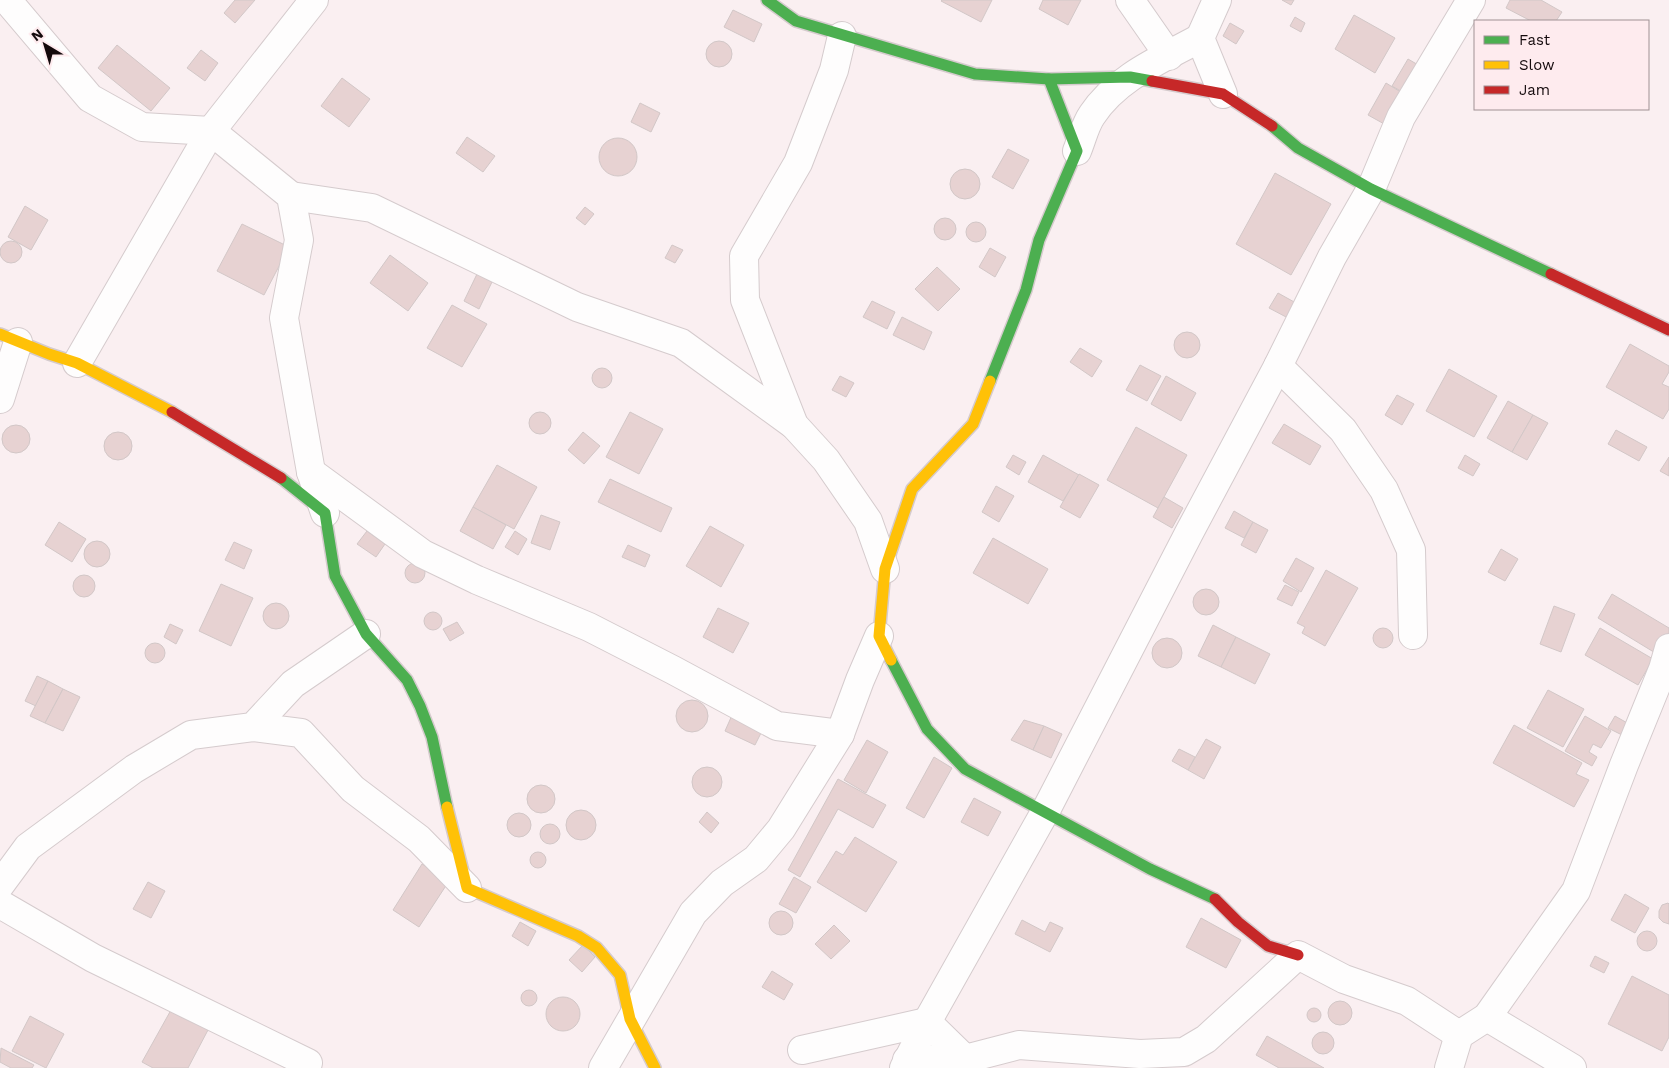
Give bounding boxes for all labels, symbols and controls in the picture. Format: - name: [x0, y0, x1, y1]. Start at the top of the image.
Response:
- north arrow: [20, 20, 70, 70]
- legend: [1474, 20, 1649, 110]
- text: N: [28, 25, 46, 44]
- text: Fast: [1519, 31, 1551, 49]
- text: Slow: [1519, 56, 1555, 74]
- text: Jam: [1519, 81, 1550, 99]

